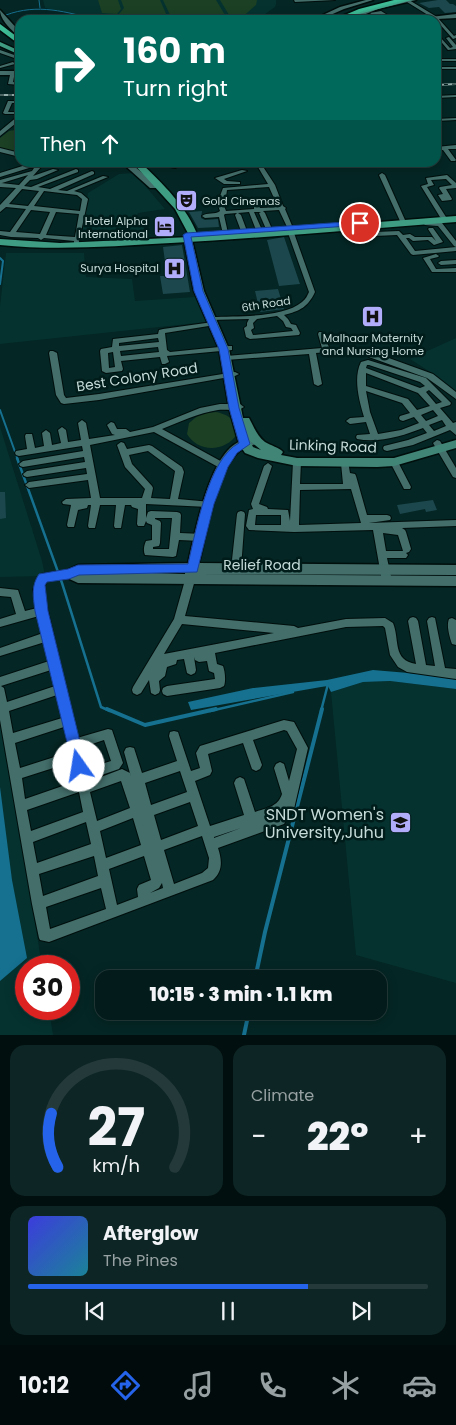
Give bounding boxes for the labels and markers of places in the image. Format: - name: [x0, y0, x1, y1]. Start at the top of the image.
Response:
- theatre icon: Gold Cinemas: [174, 189, 198, 213]
- place label: Gold Cinemas: [202, 193, 281, 209]
- pin: [339, 202, 381, 244]
- place label: Hotel Alpha International: [78, 213, 148, 242]
- hotel icon: Hotel Alpha International: [152, 215, 176, 239]
- hospital icon: Surya Hospital: [163, 256, 187, 280]
- place label: Surya Hospital: [80, 260, 159, 276]
- hospital icon: Malhaar Maternity and Nursing Home: [361, 305, 385, 329]
- place label: Malhaar Maternity and Nursing Home: [322, 330, 424, 359]
- place label: SNDT Women's University,Juhu: [265, 803, 384, 844]
- school or university icon: SNDT Women's University,Juhu: [388, 811, 412, 835]

